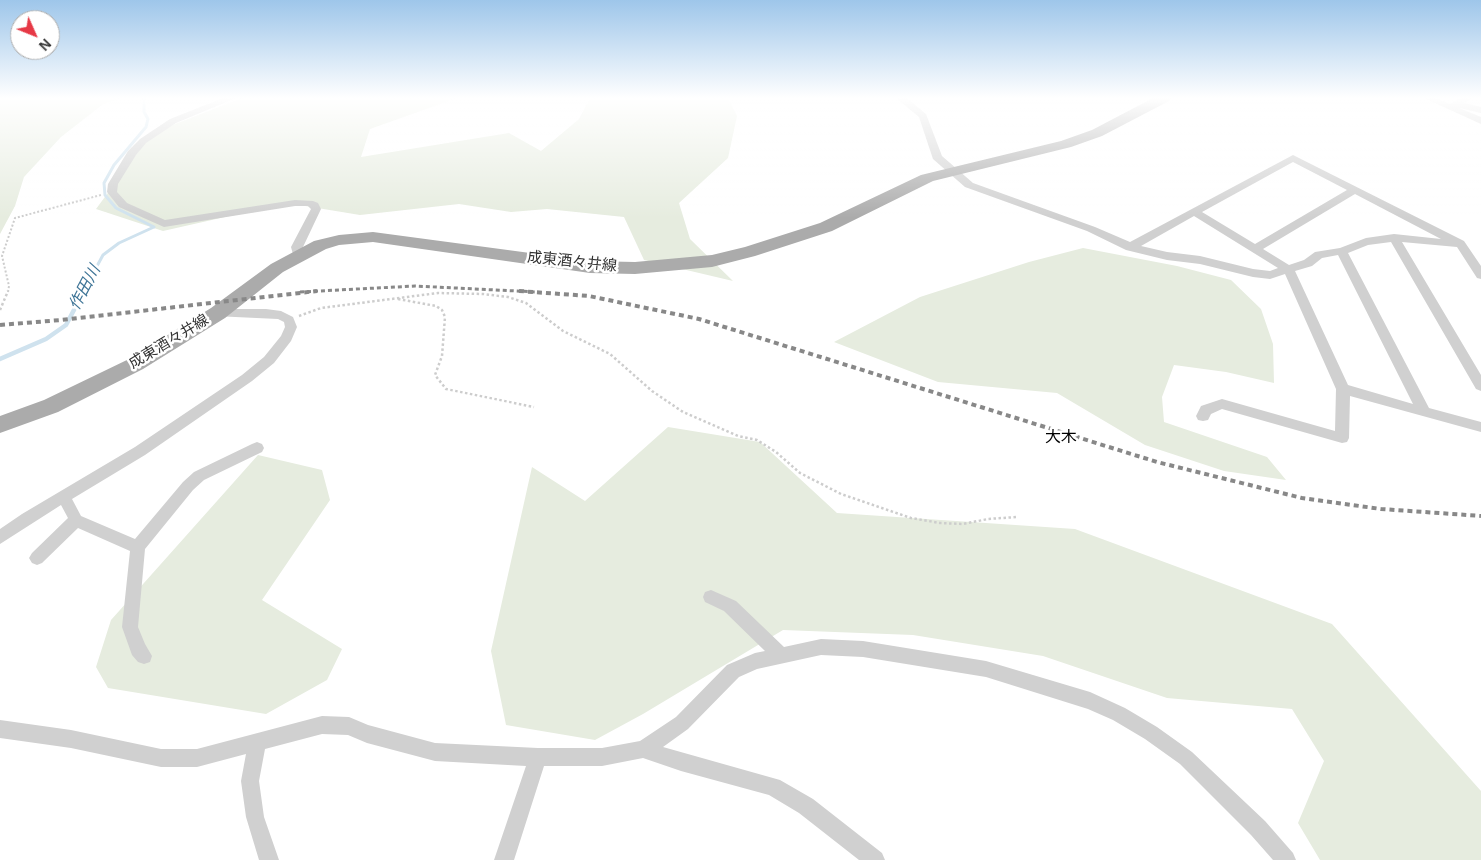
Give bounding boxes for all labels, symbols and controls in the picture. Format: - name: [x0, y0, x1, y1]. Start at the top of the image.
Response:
- north arrow: [10, 10, 60, 60]
- text: N: [36, 36, 54, 54]
- street label: 成東酒々井線: [526, 248, 618, 276]
- water label: 作田川: [65, 262, 105, 314]
- street label: 成東酒々井線: [126, 311, 212, 373]
- district label: 大木: [1045, 428, 1077, 448]

